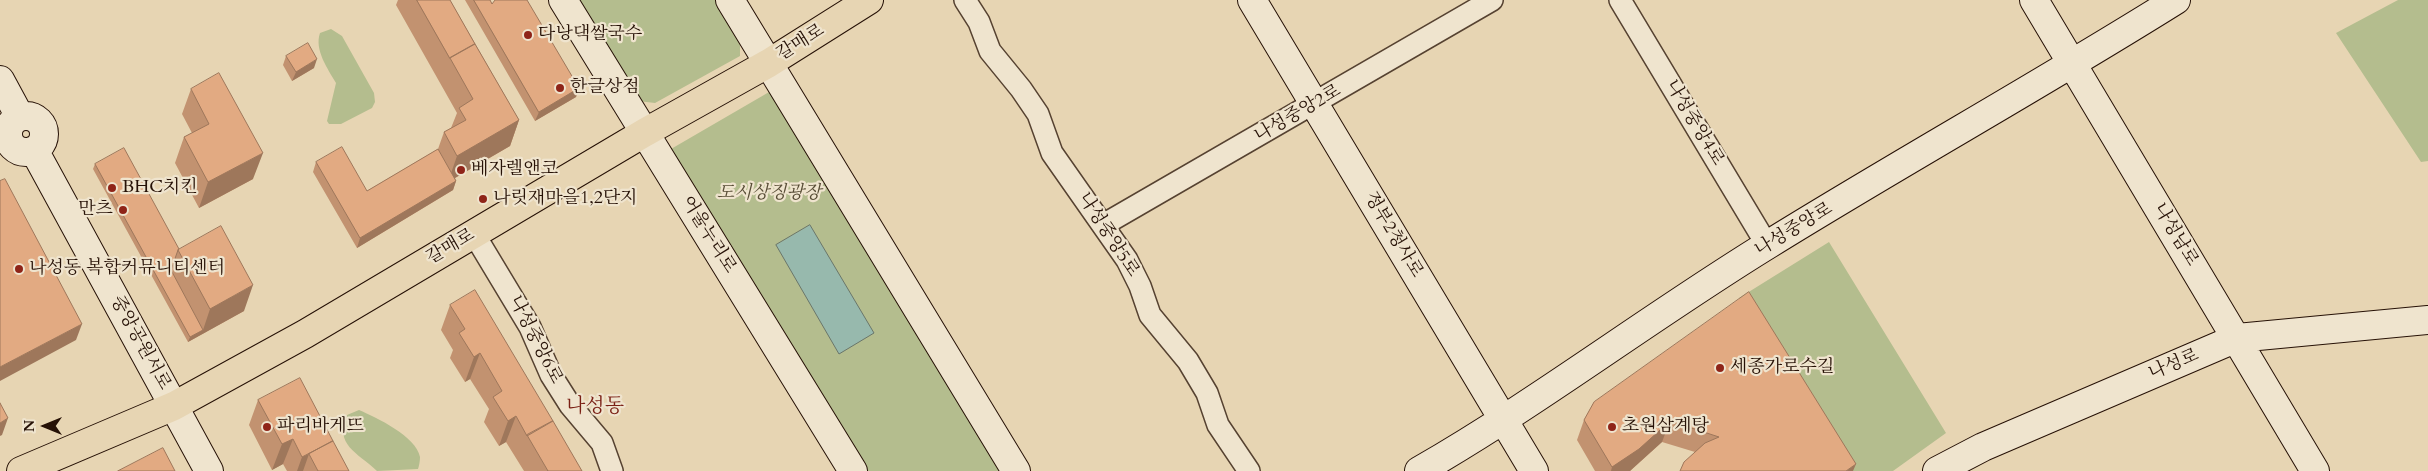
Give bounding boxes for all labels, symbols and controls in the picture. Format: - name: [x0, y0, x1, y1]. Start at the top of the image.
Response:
- street label: 갈매로: [773, 20, 829, 66]
- place label: 다낭댁쌀국수: [538, 24, 642, 46]
- marker: 다낭댁쌀국수: [522, 29, 534, 41]
- street label: 나성중앙4로: [1660, 76, 1728, 170]
- place label: 한글상점: [570, 77, 640, 99]
- street label: 나성중앙2로: [1251, 81, 1345, 147]
- marker: 한글상점: [554, 82, 566, 94]
- place label: 베자렐앤코: [471, 159, 558, 181]
- marker: 베자렐앤코: [455, 164, 467, 176]
- place label: BHC치킨: [122, 177, 198, 199]
- marker: BHC치킨: [106, 182, 118, 194]
- park label: 도시상징광장: [717, 183, 821, 205]
- place label: 나릿재마을1,2단지: [493, 188, 638, 210]
- street label: 정부2청사로: [1359, 188, 1427, 282]
- street label: 나성중앙5로: [1073, 189, 1143, 281]
- street label: 어울누리로: [676, 192, 740, 278]
- marker: 나릿재마을1,2단지: [477, 193, 489, 205]
- street label: 나성중앙로: [1751, 198, 1837, 262]
- place label: 만츠: [78, 199, 113, 221]
- street label: 나성남로: [2148, 200, 2202, 270]
- marker: 만츠: [117, 204, 129, 216]
- street label: 갈매로: [423, 225, 479, 269]
- place label: 나성동 복합커뮤니티센터: [29, 258, 225, 280]
- marker: 나성동 복합커뮤니티센터: [13, 263, 25, 275]
- street label: 중앙공원서로: [105, 292, 175, 394]
- street label: 나성중앙6로: [504, 292, 566, 388]
- street label: 나성로: [2146, 345, 2202, 385]
- place label: 세종가로수길: [1730, 357, 1834, 379]
- marker: 세종가로수길: [1714, 362, 1726, 374]
- district label: 나성동: [566, 395, 624, 419]
- north arrow: [20, 401, 70, 451]
- place label: 파리바게뜨: [277, 416, 364, 438]
- place label: 초원삼계탕: [1622, 416, 1709, 438]
- text: N: [20, 420, 39, 432]
- marker: 파리바게뜨: [261, 421, 273, 433]
- marker: 초원삼계탕: [1606, 421, 1618, 433]

